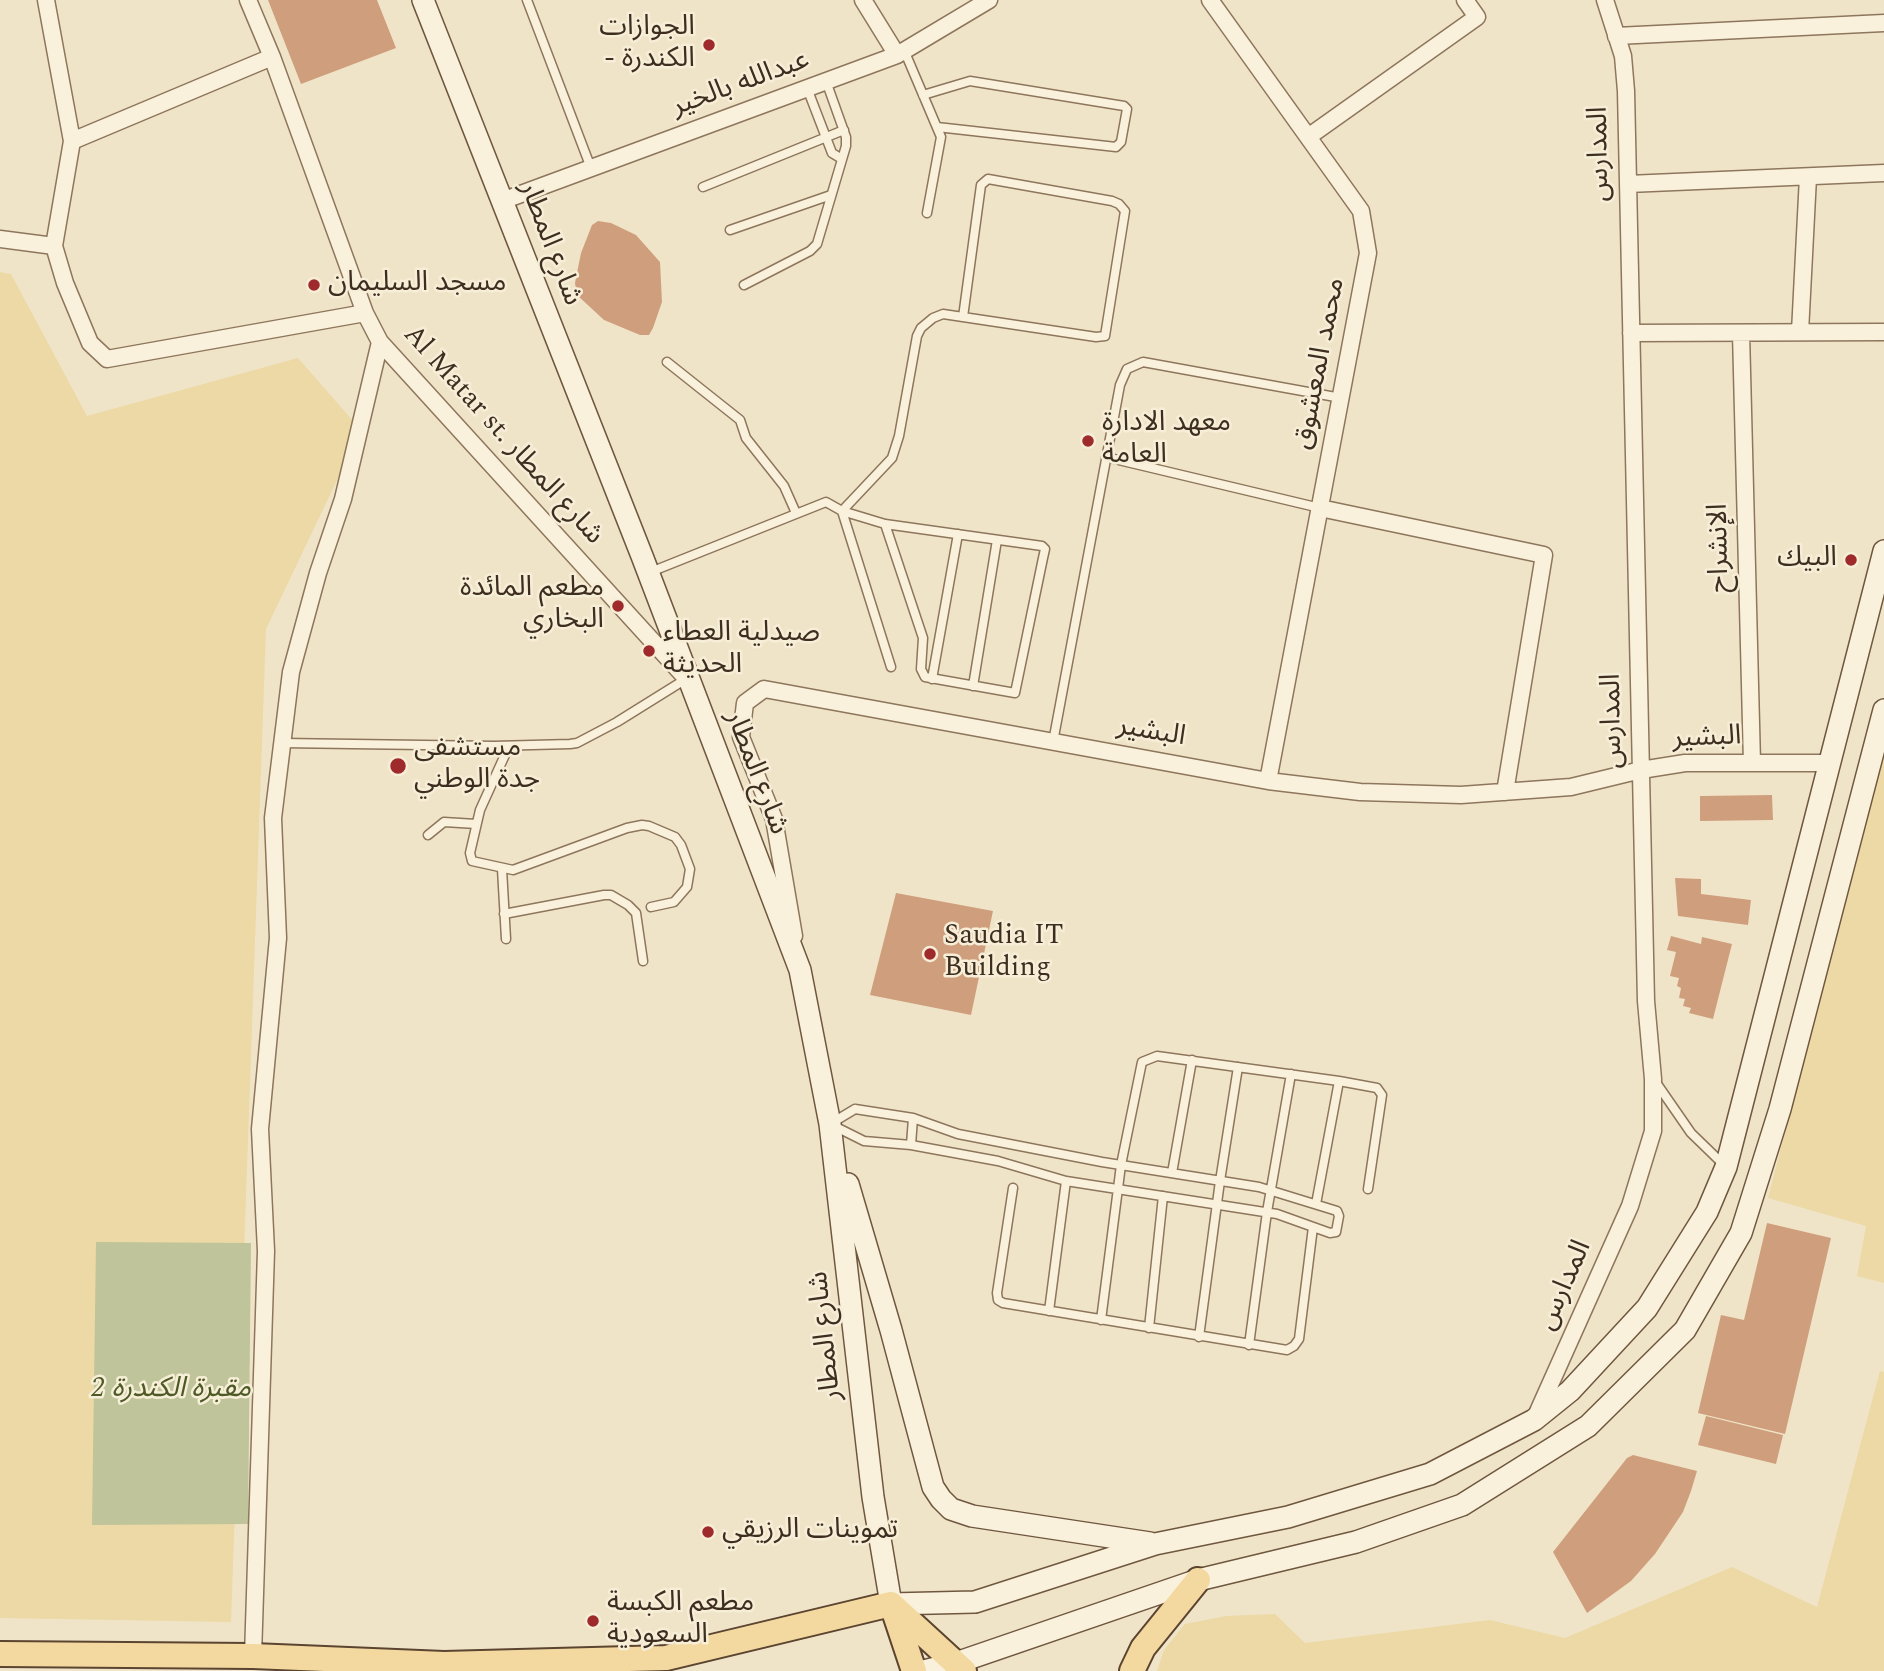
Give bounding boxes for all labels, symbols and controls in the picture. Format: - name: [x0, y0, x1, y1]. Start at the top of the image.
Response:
- place label: الجوازات - الكندرة: [599, 12, 695, 78]
- marker: الجوازات - الكندرة: [701, 37, 717, 53]
- street label: عبدالله بالخير: [668, 45, 814, 125]
- street label: المدارس: [1583, 106, 1619, 202]
- street label: شارع المطار: [510, 177, 588, 311]
- place label: مسجد السليمان: [328, 268, 506, 302]
- street label: محمد المعشوق: [1288, 275, 1354, 453]
- marker: مسجد السليمان: [306, 277, 322, 293]
- street label: Al Matar st. شارع المطار: [395, 319, 609, 553]
- place label: معهد الادارة العامة: [1102, 408, 1231, 474]
- marker: معهد الادارة العامة: [1080, 433, 1096, 449]
- street label: الإنشراح: [1703, 503, 1739, 593]
- place label: البيك: [1777, 543, 1837, 577]
- marker: البيك: [1843, 552, 1859, 568]
- place label: مطعم المائدة البخاري: [460, 573, 604, 639]
- marker: مطعم المائدة البخاري: [610, 598, 626, 614]
- place label: صيدلية العطاء الحديثة: [663, 618, 820, 684]
- marker: صيدلية العطاء الحديثة: [641, 643, 657, 659]
- street label: المدارس: [1596, 673, 1632, 769]
- street label: شارع المطار: [716, 706, 794, 840]
- street label: البشير: [1114, 710, 1188, 756]
- street label: البشير: [1672, 721, 1742, 757]
- place label: مستشفى جدة الوطني: [414, 733, 540, 799]
- marker: مستشفى جدة الوطني: [388, 756, 408, 776]
- place label: Saudia IT Building: [944, 921, 1064, 987]
- marker: Saudia IT Building: [922, 946, 938, 962]
- street label: المدارس: [1531, 1236, 1601, 1336]
- street label: شارع المطار: [803, 1270, 851, 1402]
- park label: مقبرة الكندرة 2: [91, 1374, 251, 1408]
- place label: تموينات الرزيقي: [722, 1515, 898, 1549]
- marker: تموينات الرزيقي: [700, 1524, 716, 1540]
- place label: مطعم الكبسة السعودية: [607, 1588, 754, 1654]
- marker: مطعم الكبسة السعودية: [585, 1613, 601, 1629]

